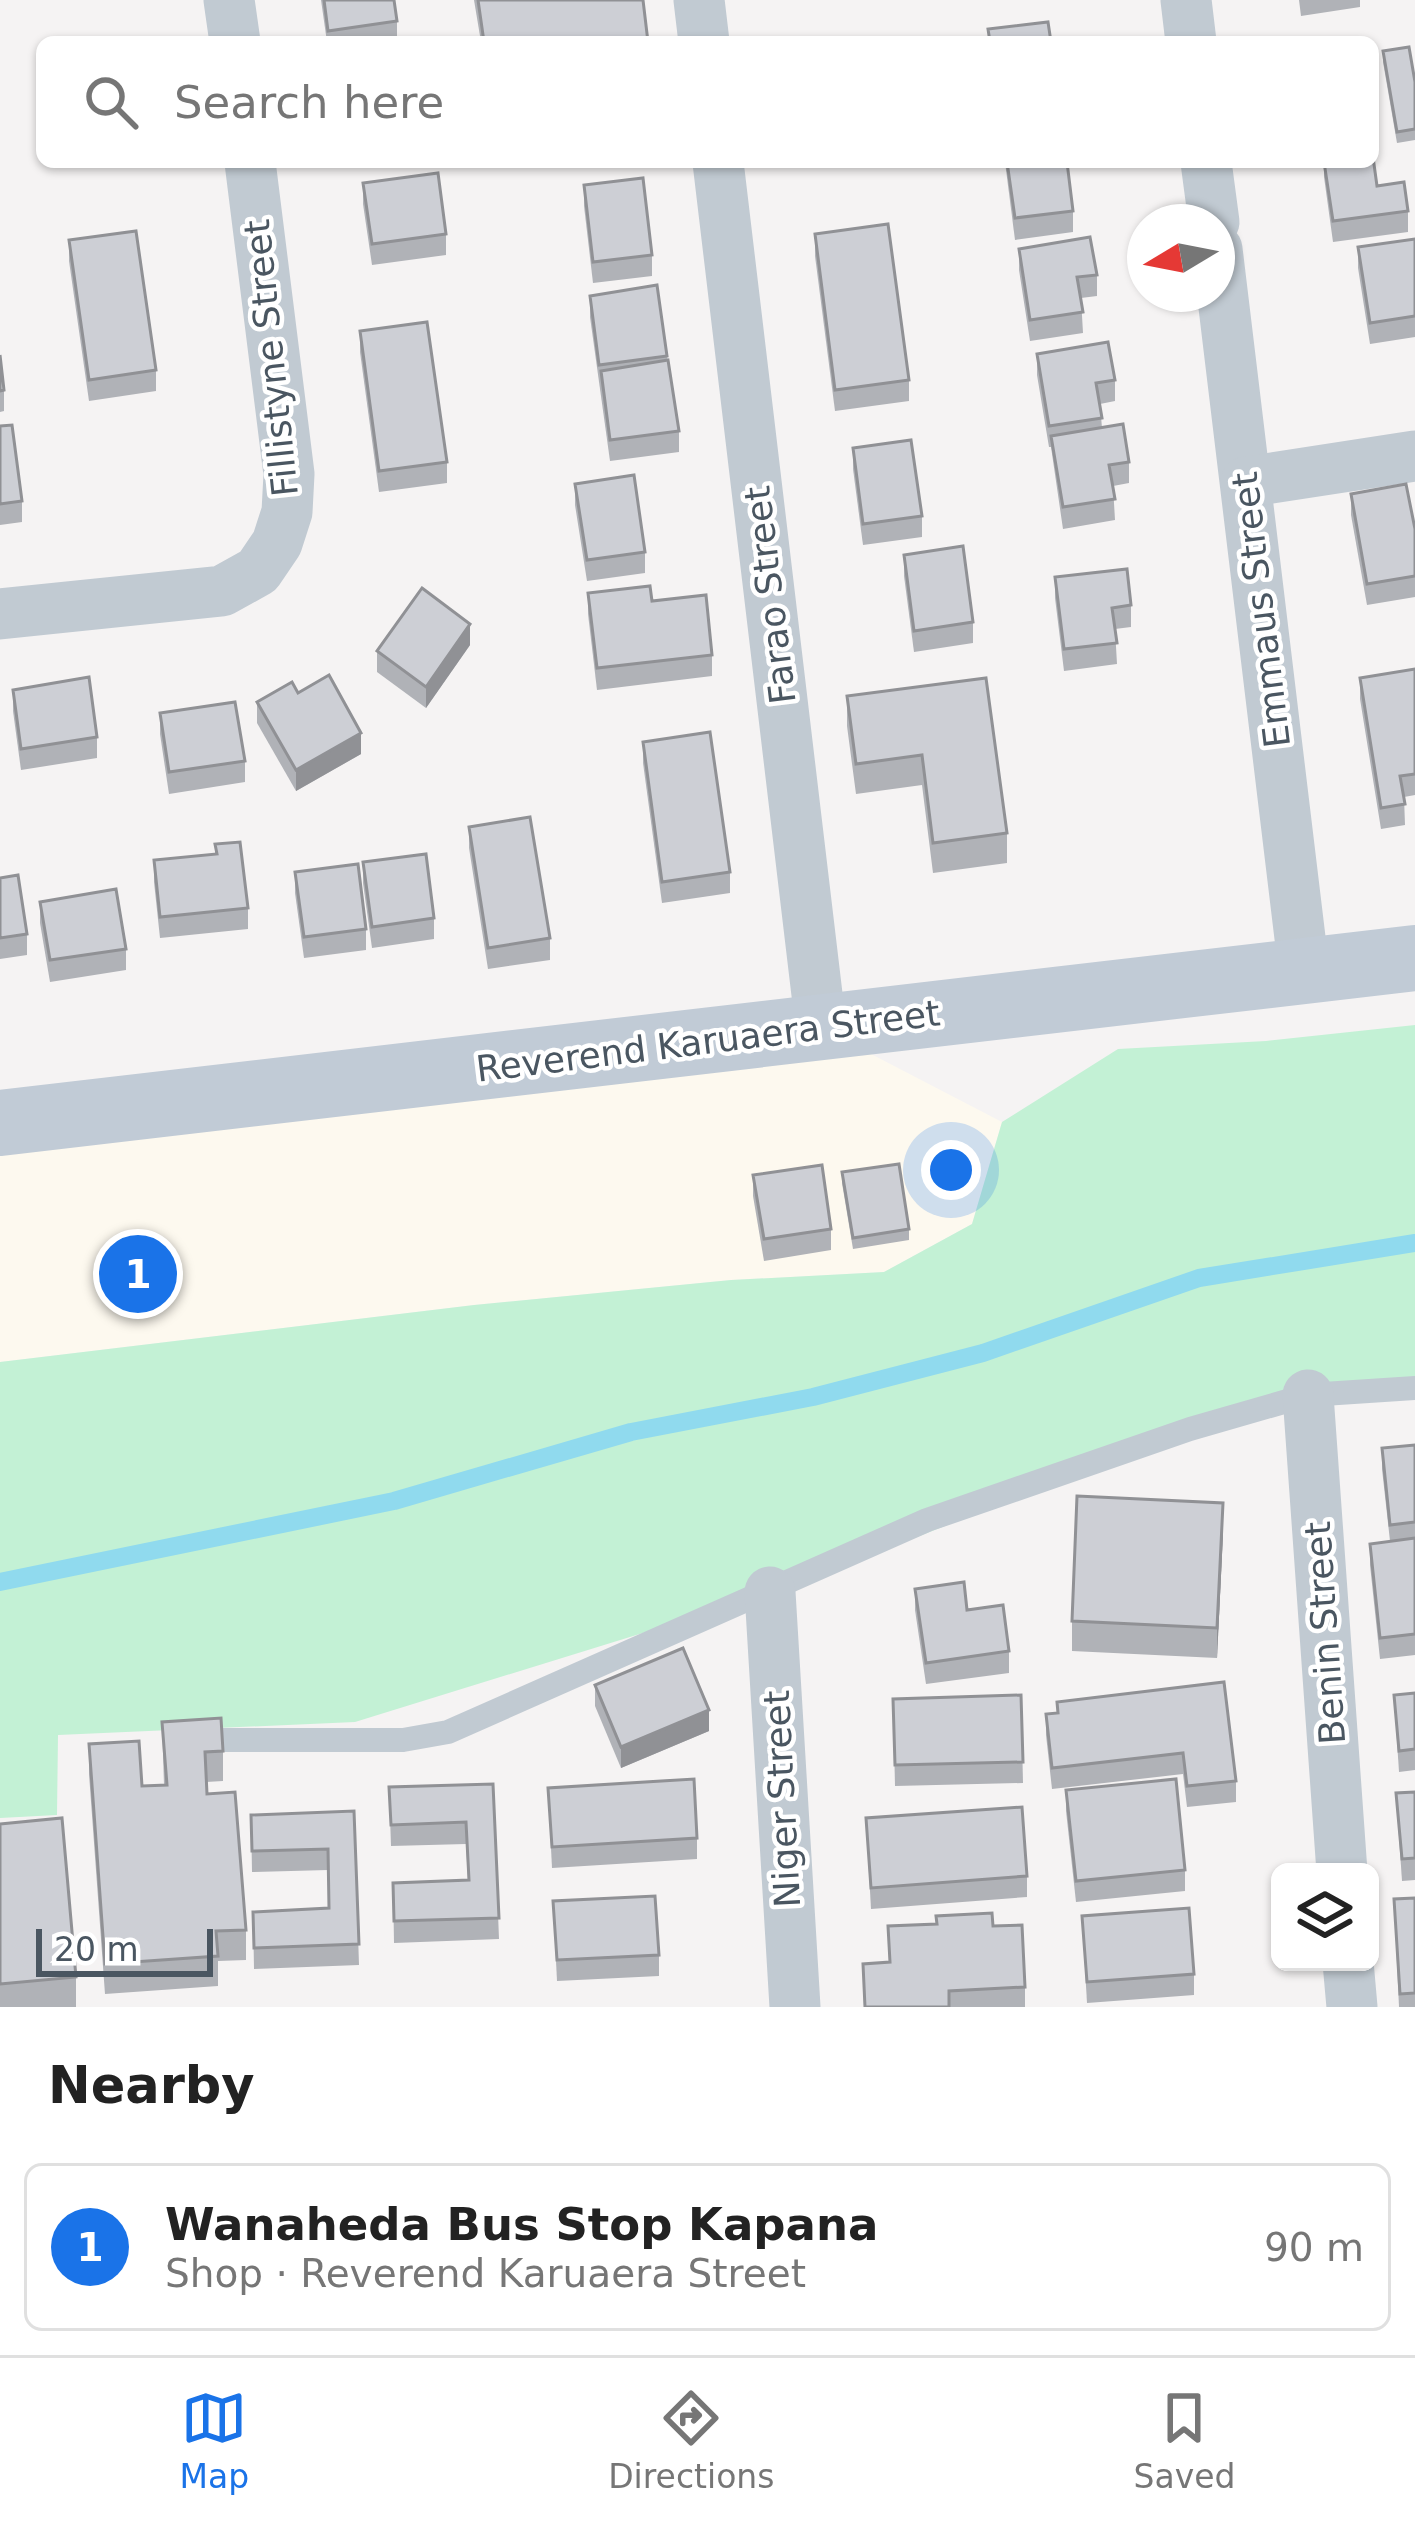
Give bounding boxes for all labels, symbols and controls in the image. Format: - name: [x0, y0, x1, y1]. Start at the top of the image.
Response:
- search box: [36, 36, 1379, 168]
- icon: search: [78, 69, 144, 135]
- text: Search here: [174, 76, 444, 129]
- north arrow: [1127, 204, 1235, 312]
- street label: Fillistyne Street: [236, 218, 306, 498]
- street label: Emmaus Street: [1224, 470, 1298, 750]
- street label: Farao Street: [736, 484, 804, 706]
- street label: Reverend Karuaera Street: [474, 992, 942, 1090]
- your location: [921, 1140, 981, 1200]
- pin: 1: [99, 1229, 177, 1319]
- street label: Benin Street: [1297, 1520, 1353, 1746]
- street label: Niger Street: [756, 1689, 808, 1909]
- map controls: [1271, 1863, 1379, 1971]
- button: layers: [1271, 1863, 1379, 1971]
- scale bar: [36, 1923, 213, 1976]
- text: 20 m: [54, 1930, 139, 1969]
- text: Nearby: [48, 2056, 255, 2115]
- text: Wanaheda Bus Stop Kapana: [165, 2198, 878, 2251]
- text: 1: [76, 2225, 104, 2270]
- text: 90 m: [1264, 2225, 1364, 2270]
- text: Shop · Reverend Karuaera Street: [165, 2251, 806, 2296]
- tab: Map: [180, 2385, 249, 2496]
- tab: Directions: [608, 2385, 774, 2496]
- tab: Saved: [1134, 2385, 1235, 2496]

